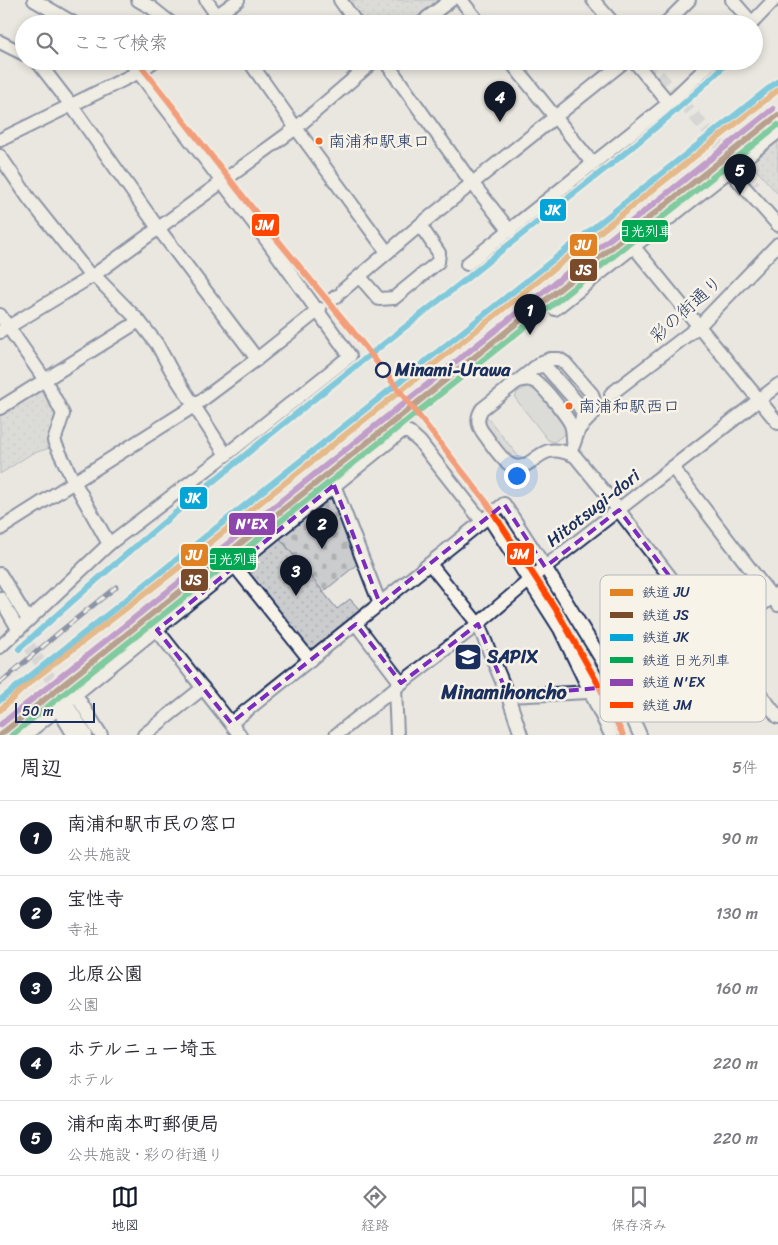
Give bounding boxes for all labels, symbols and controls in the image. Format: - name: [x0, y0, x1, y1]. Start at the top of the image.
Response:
- search box: [15, 15, 763, 70]
- text: ここで検索: [73, 26, 168, 59]
- icon: search: [33, 29, 61, 57]
- pin: 4: [484, 81, 516, 122]
- place label: 南浦和駅東口: [328, 126, 430, 156]
- marker: 南浦和駅東口: [314, 136, 324, 146]
- pin: 5: [724, 154, 756, 195]
- line badge: JK: [539, 198, 567, 222]
- text: JK: [544, 198, 562, 223]
- line badge: JM: [251, 213, 280, 237]
- text: JM: [255, 213, 275, 238]
- text: 日光列車: [617, 219, 673, 244]
- line badge: 日光列車: [621, 219, 669, 243]
- line badge: JU: [569, 233, 598, 257]
- text: JU: [574, 233, 592, 258]
- line badge: JS: [569, 258, 598, 282]
- text: JS: [575, 258, 592, 283]
- street label: 彩の街通り: [642, 267, 730, 351]
- pin: 1: [514, 294, 546, 335]
- place label: Minami-Urawa: [394, 354, 511, 386]
- marker: Minami-Urawa: [375, 362, 391, 378]
- place label: 南浦和駅西口: [578, 391, 680, 421]
- marker: 南浦和駅西口: [564, 401, 574, 411]
- street label: Hitotsugi-dori: [539, 460, 648, 555]
- your location: [504, 463, 530, 489]
- line badge: JK: [179, 486, 208, 510]
- text: JK: [184, 486, 202, 511]
- pin: 2: [306, 508, 338, 549]
- line badge: N'EX: [228, 512, 276, 536]
- text: N'EX: [235, 512, 269, 537]
- line badge: JM: [506, 542, 535, 566]
- text: JM: [510, 542, 530, 567]
- line badge: JU: [180, 543, 209, 567]
- text: JU: [185, 543, 203, 568]
- text: 日光列車: [205, 547, 261, 572]
- line badge: 日光列車: [209, 547, 257, 571]
- pin: 3: [280, 555, 312, 596]
- line badge: JS: [180, 568, 209, 592]
- text: JS: [185, 568, 202, 593]
- legend: [600, 575, 766, 722]
- text: 鉄道 JU: [642, 580, 690, 605]
- text: 鉄道 JS: [642, 603, 689, 628]
- text: 鉄道 JK: [642, 625, 689, 650]
- place label: SAPIX: [486, 641, 538, 673]
- school or university icon: SAPIX: [453, 642, 483, 672]
- text: 鉄道 日光列車: [642, 648, 730, 673]
- text: 鉄道 N'EX: [642, 670, 706, 695]
- district label: Minamihoncho: [440, 675, 568, 710]
- text: 鉄道 JM: [642, 693, 692, 718]
- text: 50 m: [22, 699, 54, 724]
- scale bar: [15, 700, 95, 723]
- text: 周辺: [20, 749, 62, 787]
- text: 5件: [732, 753, 758, 782]
- text: 南浦和駅市民の窓口: [67, 807, 238, 840]
- text: 1: [33, 824, 39, 853]
- text: 90 m: [722, 824, 758, 853]
- text: 公共施設: [67, 840, 131, 869]
- text: 宝性寺: [67, 882, 124, 915]
- text: 2: [31, 899, 41, 928]
- text: 130 m: [716, 899, 758, 928]
- text: 寺社: [67, 915, 99, 944]
- text: 北原公園: [67, 957, 143, 990]
- text: 3: [32, 974, 40, 1003]
- text: 160 m: [715, 974, 758, 1003]
- text: 公園: [67, 990, 99, 1019]
- text: ホテルニュー埼玉: [67, 1032, 217, 1065]
- text: 4: [31, 1049, 41, 1078]
- text: 220 m: [713, 1049, 758, 1078]
- text: ホテル: [67, 1065, 114, 1094]
- text: 浦和南本町郵便局: [67, 1107, 219, 1140]
- text: 5: [31, 1124, 41, 1153]
- text: 220 m: [713, 1124, 758, 1153]
- text: 公共施設 · 彩の街通り: [67, 1140, 224, 1169]
- tab: 地図: [111, 1183, 139, 1238]
- tab: 経路: [361, 1183, 389, 1238]
- tab: 保存済み: [611, 1183, 667, 1238]

